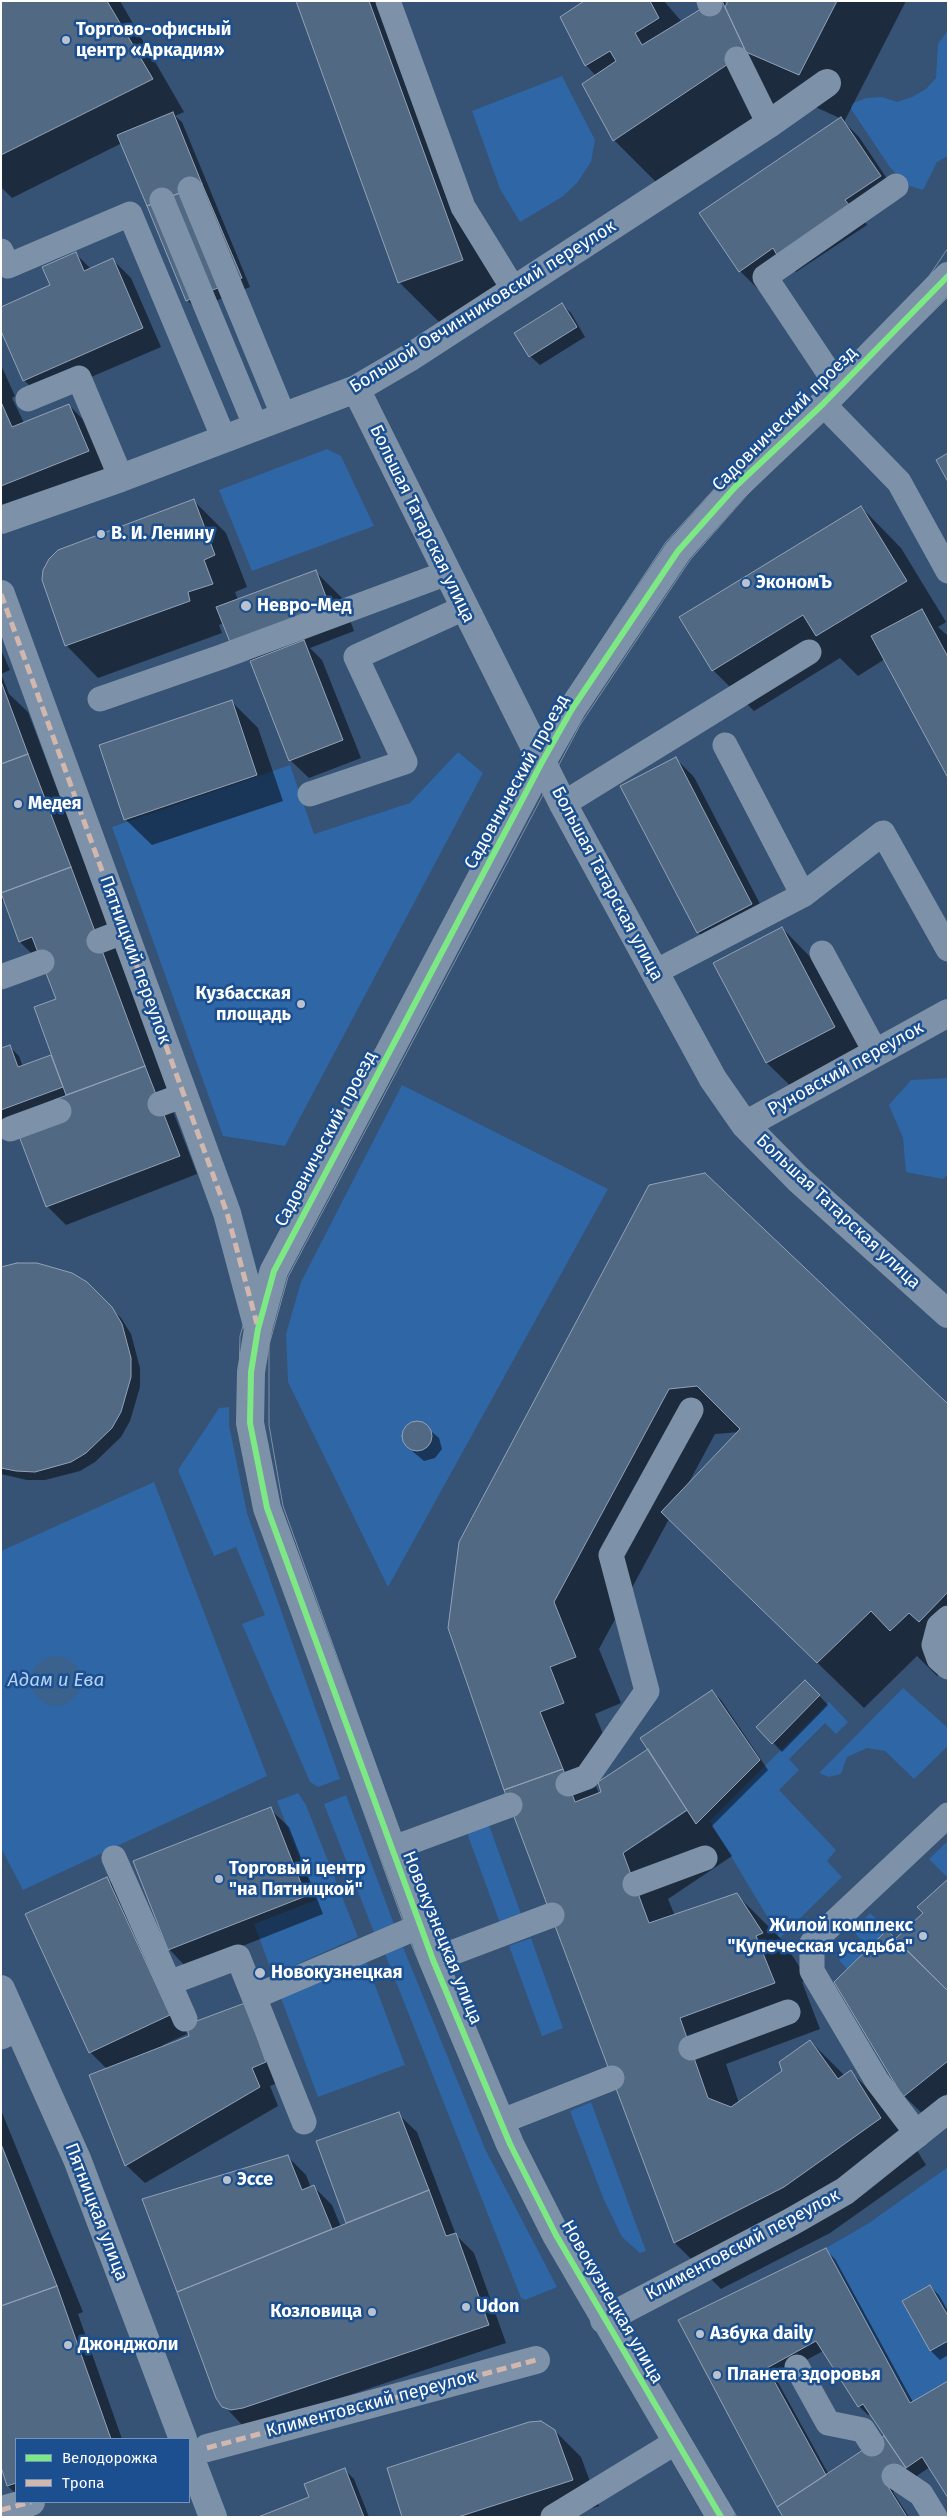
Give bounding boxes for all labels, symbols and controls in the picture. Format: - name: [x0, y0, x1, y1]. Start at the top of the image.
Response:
- place label: Торгово-офисный центр «Аркадия»: [76, 19, 231, 62]
- marker: Торгово-офисный центр «Аркадия»: [60, 34, 72, 46]
- street label: Большой Овчинниковский переулок: [346, 216, 620, 398]
- street label: Садовнический проезд: [708, 342, 862, 496]
- street label: Большая Татарская улица: [365, 422, 479, 626]
- place label: В. И. Ленину: [111, 523, 214, 545]
- marker: В. И. Ленину: [95, 528, 107, 540]
- place label: ЭкономЪ: [756, 572, 832, 594]
- marker: ЭкономЪ: [740, 577, 752, 589]
- place label: Невро-Мед: [257, 595, 351, 617]
- marker: Невро-Мед: [239, 599, 253, 613]
- street label: Садовнический проезд: [460, 691, 574, 873]
- street label: Большая Татарская улица: [546, 783, 668, 985]
- place label: Медея: [28, 793, 82, 815]
- marker: Медея: [12, 798, 24, 810]
- street label: Пятницкий переулок: [94, 873, 176, 1047]
- place label: Кузбасская площадь: [196, 983, 291, 1026]
- marker: Кузбасская площадь: [295, 998, 307, 1010]
- street label: Руновский переулок: [764, 1017, 928, 1121]
- street label: Садовнический проезд: [270, 1047, 382, 1231]
- street label: Большая Татарская улица: [751, 1130, 925, 1294]
- water label: Адам и Ева: [8, 1670, 104, 1692]
- street label: Новокузнецкая улица: [397, 1848, 487, 2028]
- place label: Торговый центр "на Пятницкой": [229, 1858, 366, 1900]
- marker: Торговый центр "на Пятницкой": [213, 1873, 225, 1885]
- place label: Жилой комплекс "Купеческая усадьба": [728, 1915, 913, 1958]
- marker: Жилой комплекс "Купеческая усадьба": [917, 1930, 929, 1942]
- place label: Новокузнецкая: [271, 1962, 403, 1984]
- marker: Новокузнецкая: [253, 1966, 267, 1980]
- street label: Пятницкая улица: [60, 2140, 132, 2284]
- place label: Эссе: [237, 2169, 273, 2191]
- marker: Эссе: [221, 2174, 233, 2186]
- street label: Климентовский переулок: [642, 2185, 844, 2305]
- street label: Новокузнецкая улица: [556, 2216, 668, 2388]
- place label: Udon: [476, 2296, 519, 2318]
- place label: Козловица: [270, 2301, 362, 2323]
- marker: Udon: [460, 2301, 472, 2313]
- marker: Козловица: [366, 2306, 378, 2318]
- place label: Азбука daily: [710, 2323, 813, 2345]
- marker: Азбука daily: [694, 2328, 706, 2340]
- place label: Джонджоли: [78, 2334, 178, 2356]
- marker: Джонджоли: [62, 2339, 74, 2351]
- place label: Планета здоровья: [727, 2364, 881, 2386]
- street label: Климентовский переулок: [264, 2366, 478, 2442]
- marker: Планета здоровья: [711, 2369, 723, 2381]
- legend: [15, 2438, 190, 2503]
- text: Велодорожка: [62, 2449, 158, 2467]
- text: Тропа: [62, 2474, 104, 2492]

